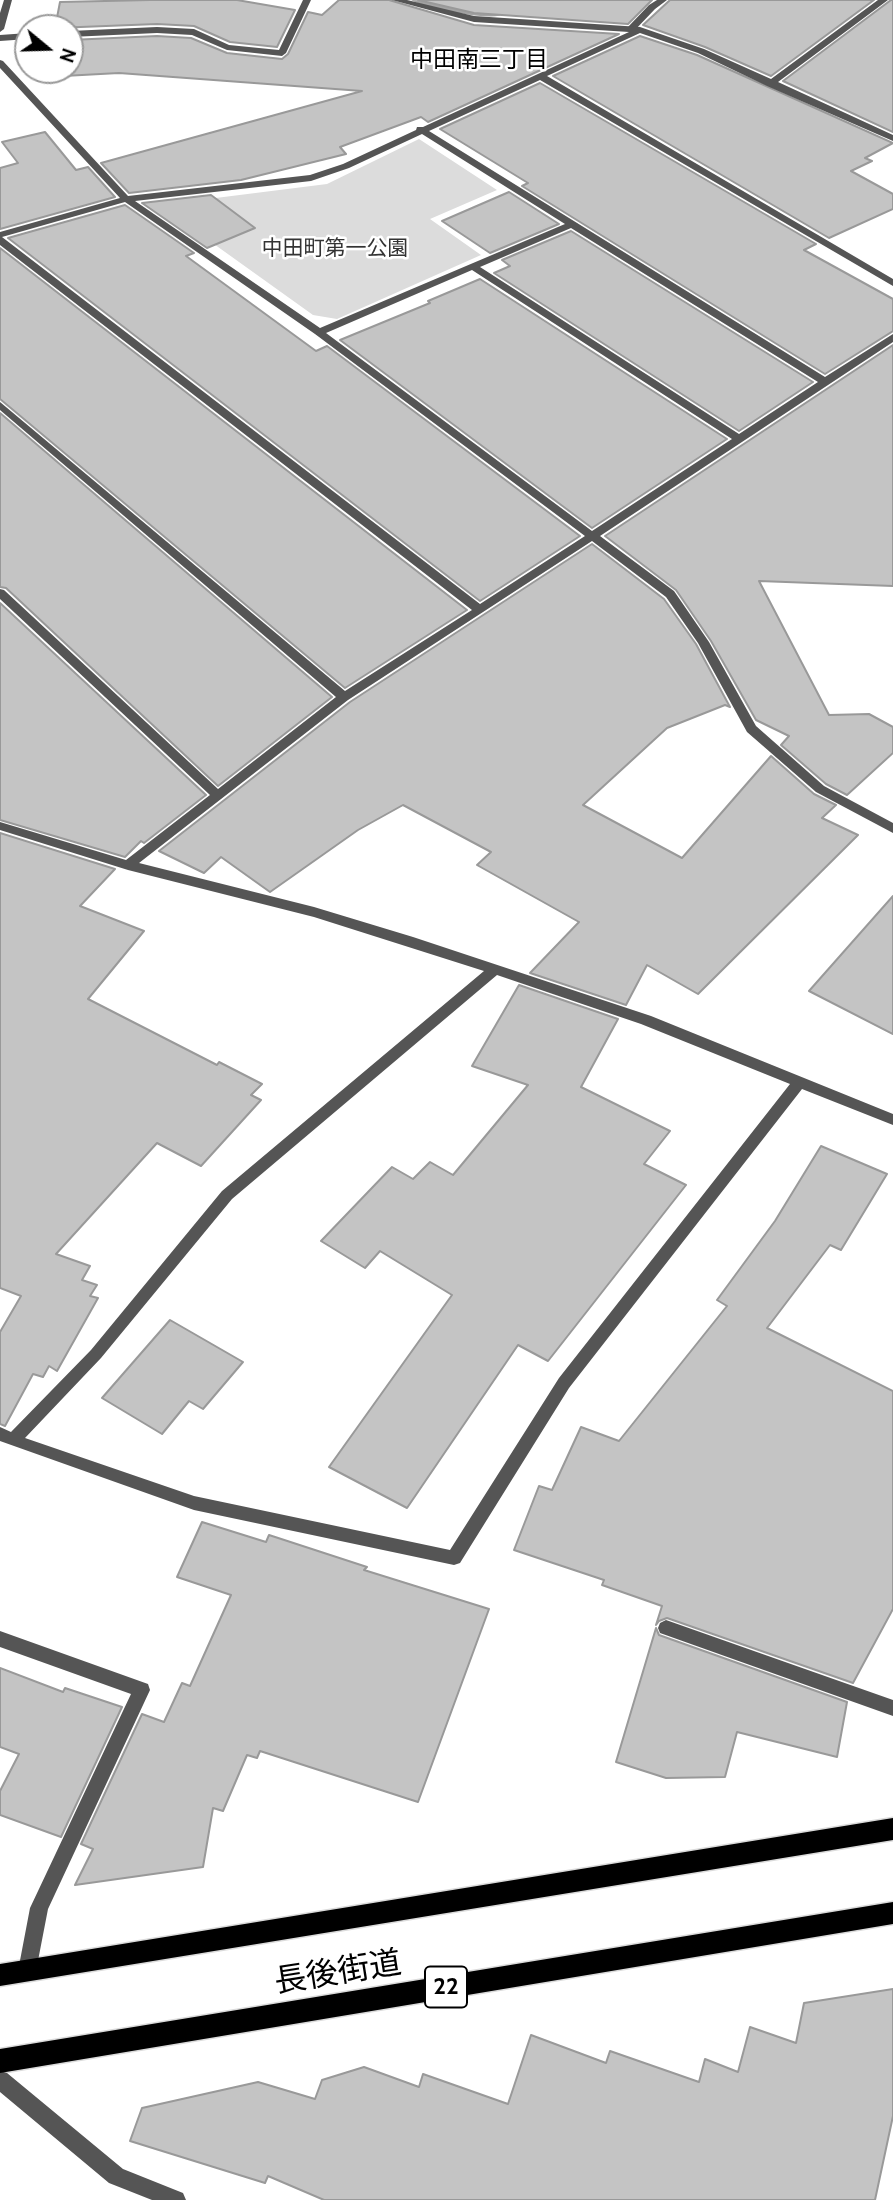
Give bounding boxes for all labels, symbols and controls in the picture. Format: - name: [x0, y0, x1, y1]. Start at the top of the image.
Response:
- north arrow: [14, 14, 84, 84]
- text: N: [54, 45, 80, 65]
- district label: 中田南三丁目: [410, 46, 548, 74]
- park label: 中田町第一公園: [262, 236, 408, 262]
- street label: 長後街道: [272, 1944, 404, 2002]
- road number: 22: [425, 1966, 467, 2008]

